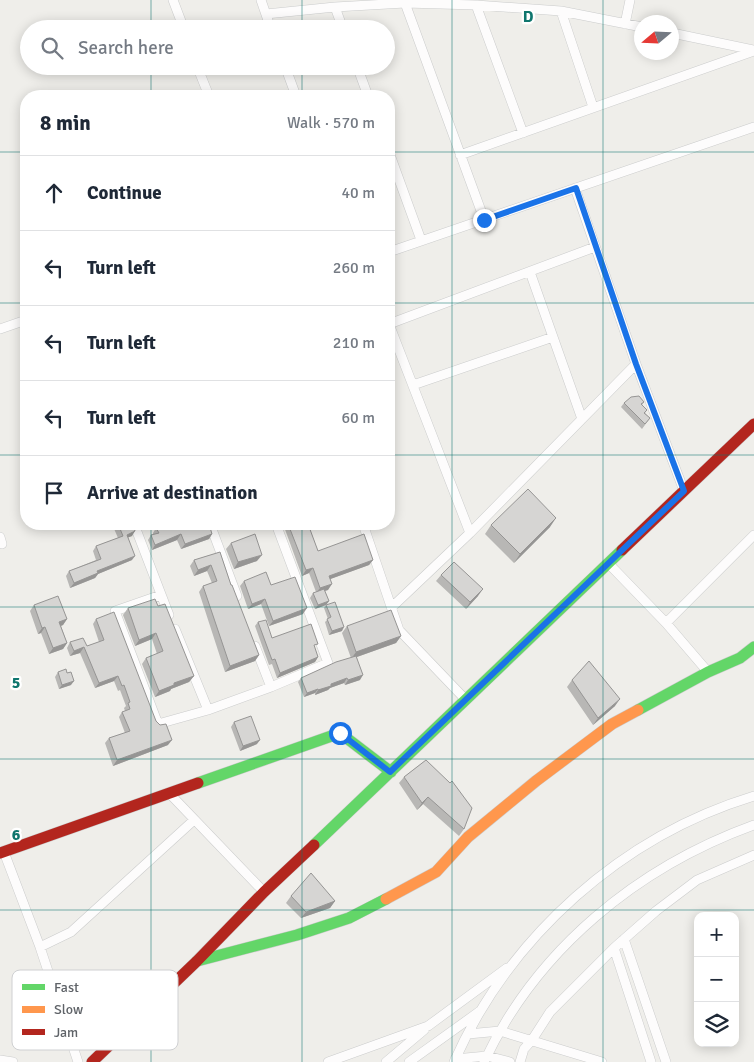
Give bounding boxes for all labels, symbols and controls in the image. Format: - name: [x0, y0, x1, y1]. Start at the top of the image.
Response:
- text: D: [523, 7, 534, 27]
- north arrow: [634, 15, 679, 60]
- search box: [20, 20, 395, 75]
- icon: search: [38, 34, 66, 62]
- text: Search here: [78, 36, 174, 60]
- text: 8 min: [40, 110, 91, 136]
- text: Walk · 570 m: [287, 113, 375, 133]
- icon: ahead: [40, 179, 68, 207]
- text: Continue: [87, 181, 162, 205]
- text: 40 m: [341, 183, 375, 203]
- route end: [473, 209, 496, 232]
- icon: left: [40, 254, 68, 282]
- text: Turn left: [87, 256, 156, 280]
- text: 260 m: [333, 258, 375, 278]
- icon: left: [40, 329, 68, 357]
- text: Turn left: [87, 331, 156, 355]
- text: 210 m: [333, 333, 375, 353]
- icon: left: [40, 404, 68, 432]
- text: Turn left: [87, 406, 156, 430]
- text: 60 m: [341, 408, 375, 428]
- icon: arrive: [40, 479, 68, 507]
- text: Arrive at destination: [87, 481, 258, 505]
- text: 5: [12, 673, 20, 693]
- route start: [329, 722, 352, 745]
- text: 6: [12, 825, 21, 845]
- map controls: [694, 912, 739, 1047]
- button: +: [694, 912, 739, 957]
- button: −: [694, 957, 739, 1002]
- legend: [12, 970, 178, 1050]
- text: Fast: [54, 979, 79, 996]
- text: Slow: [54, 1001, 83, 1018]
- button: layers: [694, 1002, 739, 1047]
- text: Jam: [54, 1024, 78, 1041]

